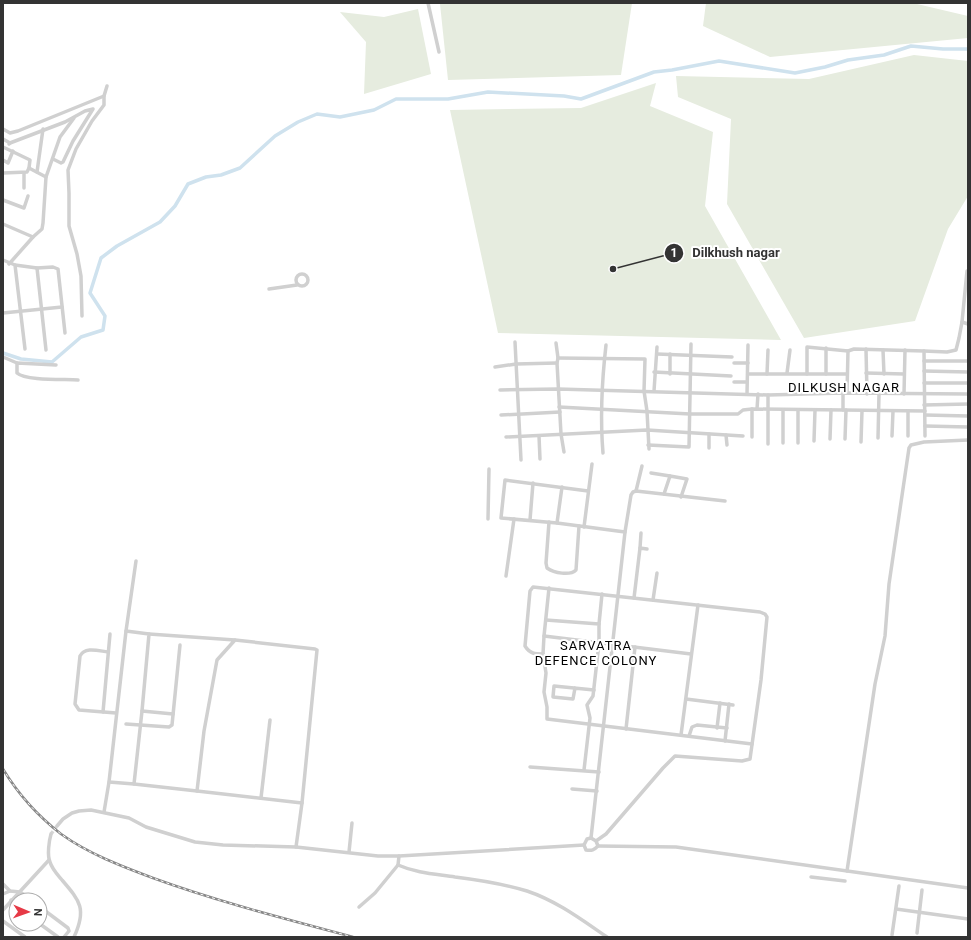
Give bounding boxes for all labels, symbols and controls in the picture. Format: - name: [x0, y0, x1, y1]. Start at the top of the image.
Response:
- callout: Dilkhush nagar: [664, 240, 788, 265]
- text: Dilkhush nagar: [692, 245, 780, 260]
- text: 1: [671, 246, 677, 260]
- district label: DILKUSH NAGAR: [788, 380, 900, 395]
- district label: SARVATRA DEFENCE COLONY: [535, 638, 657, 668]
- north arrow: [8, 892, 48, 932]
- text: N: [31, 908, 44, 917]

